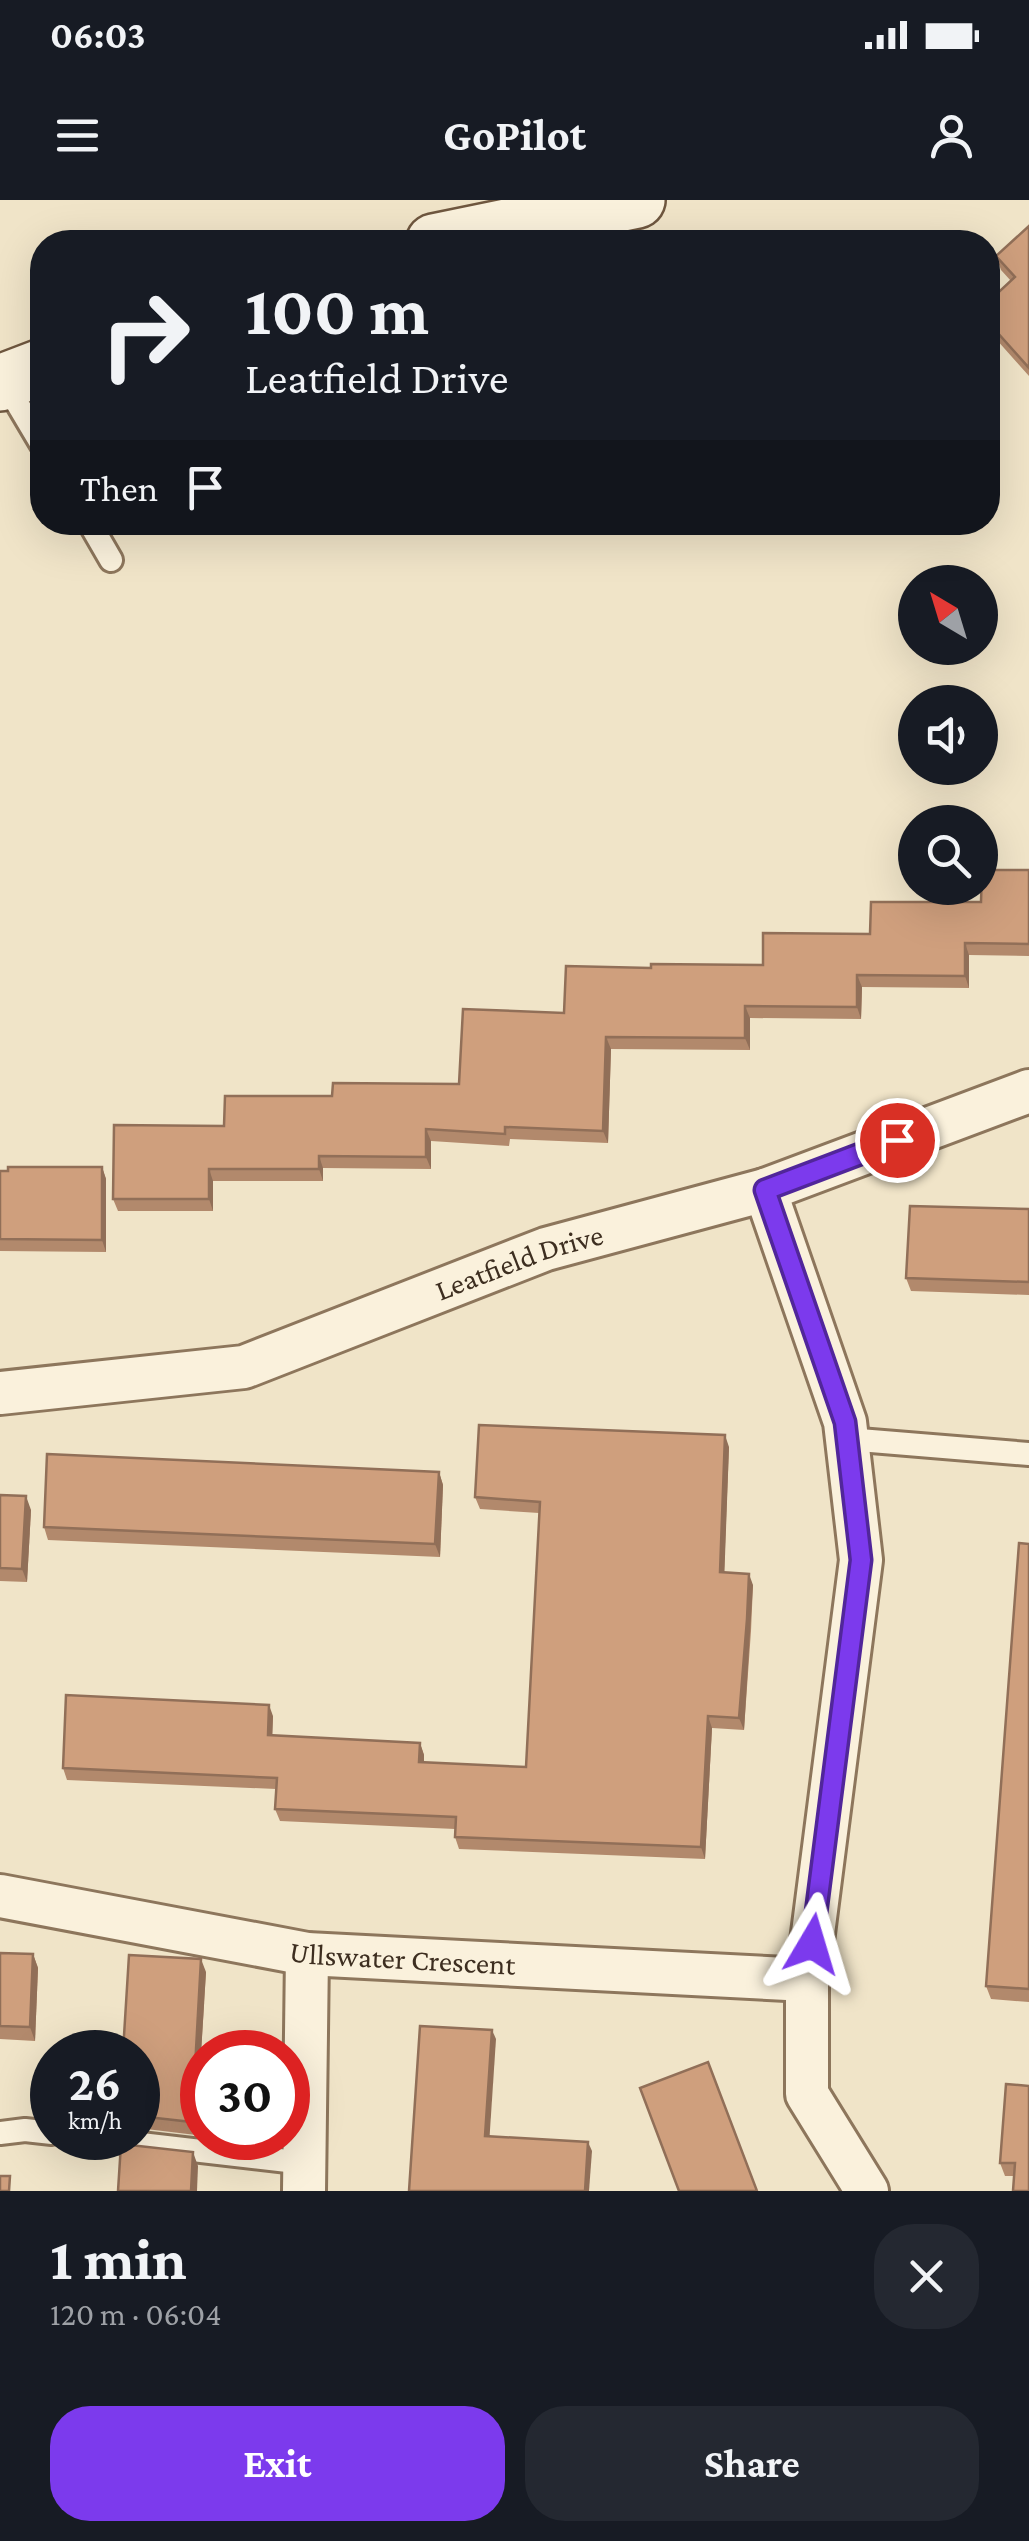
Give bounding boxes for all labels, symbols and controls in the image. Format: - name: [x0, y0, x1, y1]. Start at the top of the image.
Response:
- text: 06:03: [50, 14, 146, 56]
- icon: menu: [50, 108, 105, 163]
- icon: person: [924, 108, 979, 163]
- text: GoPilot: [443, 110, 586, 160]
- icon: right: [80, 270, 210, 400]
- text: 100 m: [245, 271, 429, 349]
- text: Leatfield Drive: [245, 353, 509, 403]
- icon: arrive: [178, 460, 233, 515]
- text: Then: [80, 467, 158, 509]
- north arrow: [898, 565, 998, 665]
- map controls: [898, 565, 998, 905]
- button: sound: [898, 685, 998, 785]
- button: search: [898, 805, 998, 905]
- pin: [855, 1098, 940, 1183]
- icon: arrive: [870, 1113, 925, 1168]
- street label: Leatfield Drive: [430, 1217, 606, 1307]
- position arrow: [760, 1892, 864, 1996]
- street label: Ullswater Crescent: [287, 1934, 517, 1981]
- speed limit sign: 30: [180, 2030, 310, 2160]
- text: 26: [69, 2055, 121, 2111]
- text: km/h: [68, 2107, 122, 2134]
- button: close: [874, 2224, 979, 2329]
- text: 1 min: [50, 2225, 187, 2292]
- text: 120 m · 06:04: [50, 2296, 221, 2332]
- button: Exit: [50, 2406, 505, 2521]
- button: Share: [525, 2406, 979, 2521]

